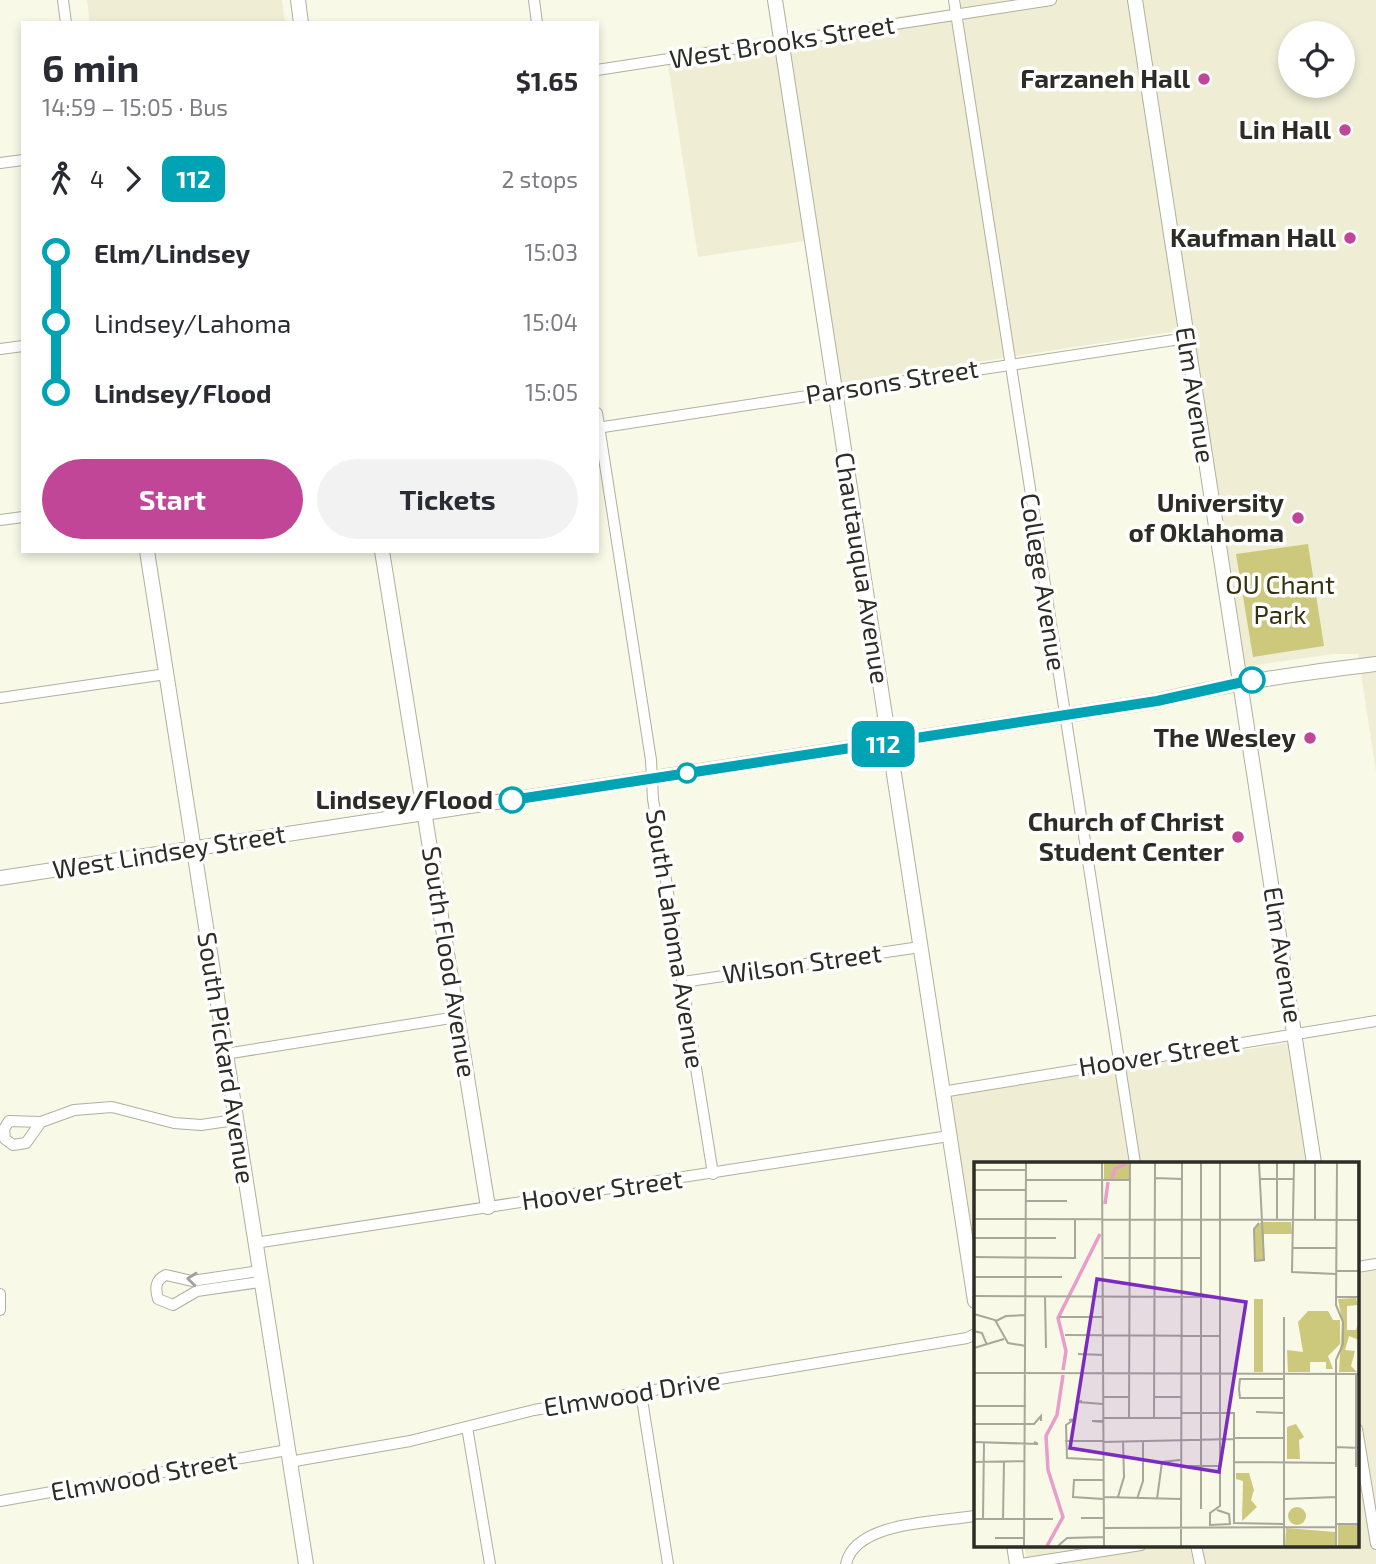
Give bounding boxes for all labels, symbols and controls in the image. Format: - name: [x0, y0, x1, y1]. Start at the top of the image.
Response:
- street label: West Brooks Street: [667, 7, 897, 74]
- map controls: [1278, 21, 1355, 98]
- button: locate: [1278, 21, 1355, 98]
- text: 6 min: [42, 44, 139, 90]
- place label: Farzaneh Hall: [1020, 62, 1190, 93]
- text: $1.65: [516, 65, 578, 96]
- marker: Farzaneh Hall: [1196, 71, 1212, 87]
- text: 14:59 – 15:05 · Bus: [42, 93, 228, 121]
- place label: Lin Hall: [1239, 113, 1331, 144]
- marker: Lin Hall: [1337, 122, 1353, 138]
- icon: walk: [42, 160, 80, 198]
- icon: forward: [114, 160, 152, 198]
- text: 112: [176, 164, 211, 193]
- text: 4: [90, 165, 104, 193]
- text: 2 stops: [501, 165, 578, 193]
- place label: Kaufman Hall: [1170, 221, 1336, 252]
- marker: Kaufman Hall: [1342, 230, 1358, 246]
- text: Elm/Lindsey: [94, 237, 250, 268]
- text: 15:03: [524, 238, 578, 266]
- text: Lindsey/Lahoma: [94, 307, 291, 338]
- text: 15:04: [523, 308, 578, 336]
- street label: Elm Avenue: [1170, 325, 1223, 465]
- street label: Parsons Street: [803, 352, 980, 409]
- text: Lindsey/Flood: [94, 377, 272, 408]
- text: 15:05: [525, 378, 578, 406]
- street label: Chautauqua Avenue: [830, 450, 897, 686]
- button: Start: [42, 459, 303, 539]
- button: Tickets: [317, 459, 578, 539]
- place label: University of Oklahoma: [1129, 486, 1284, 547]
- street label: College Avenue: [1015, 491, 1074, 673]
- marker: University of Oklahoma: [1290, 510, 1306, 526]
- park label: OU Chant Park: [1225, 568, 1335, 629]
- unlabelled marker: [1239, 667, 1265, 693]
- line badge: 112: [843, 721, 923, 767]
- place label: The Wesley: [1153, 721, 1296, 753]
- text: 112: [866, 729, 900, 758]
- marker: The Wesley: [1302, 730, 1318, 746]
- unlabelled marker: [677, 763, 697, 783]
- place label: Lindsey/Flood: [315, 783, 493, 815]
- marker: Lindsey/Flood: [499, 787, 525, 813]
- place label: Church of Christ Student Center: [1028, 805, 1224, 866]
- street label: South Lahoma Avenue: [641, 807, 712, 1071]
- street label: West Lindsey Street: [50, 817, 287, 884]
- marker: Church of Christ Student Center: [1230, 829, 1246, 845]
- street label: South Flood Avenue: [417, 844, 484, 1079]
- street label: Elm Avenue: [1258, 885, 1311, 1025]
- street label: South Pickard Avenue: [192, 930, 263, 1186]
- street label: Wilson Street: [720, 936, 883, 989]
- street label: Hoover Street: [1076, 1026, 1241, 1082]
- street label: Hoover Street: [519, 1162, 684, 1215]
- inset map: [974, 1162, 1358, 1546]
- one-way arrow: [186, 1272, 197, 1287]
- street label: Elmwood Drive: [541, 1363, 722, 1422]
- street label: Elmwood Street: [48, 1443, 240, 1506]

